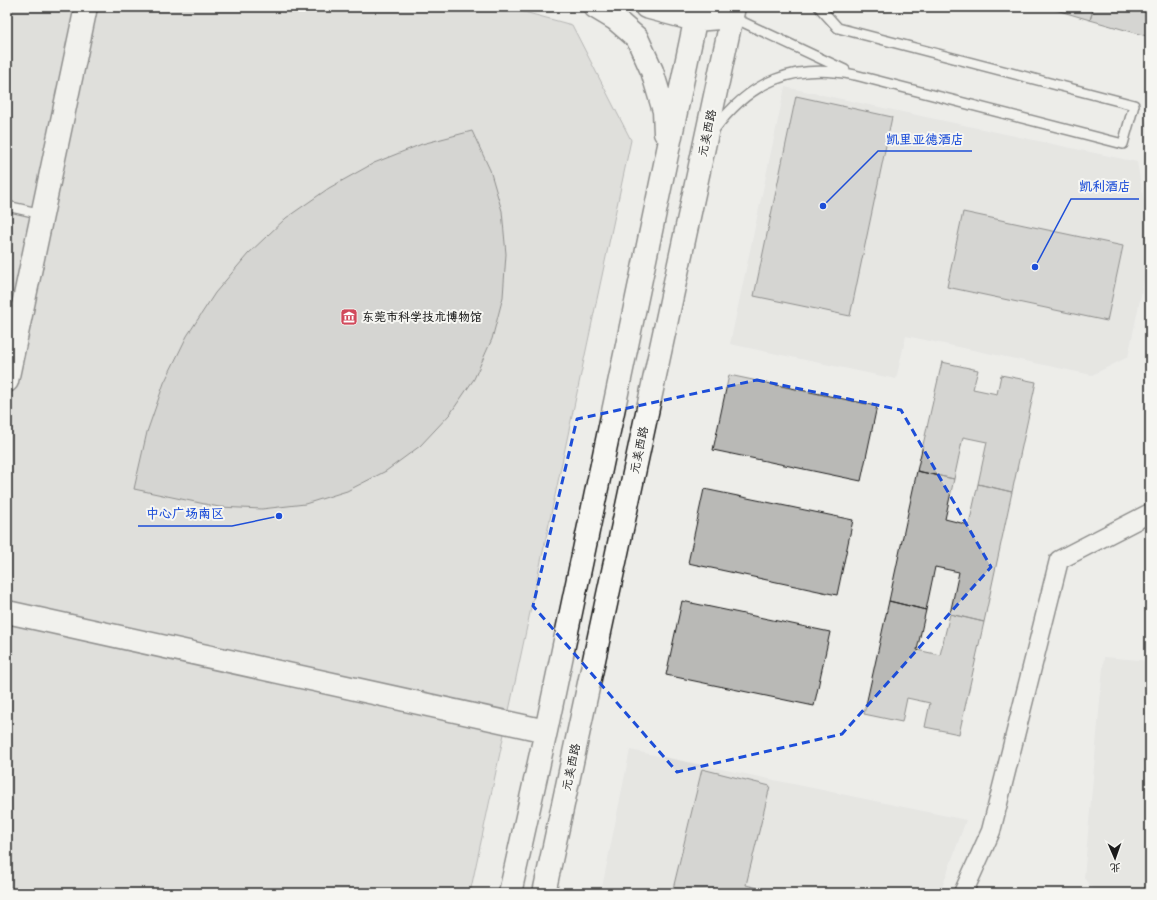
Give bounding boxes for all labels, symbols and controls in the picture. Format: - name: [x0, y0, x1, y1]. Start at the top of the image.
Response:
- street label: 元美西路: [694, 108, 720, 158]
- callout: 凯里亚德酒店: [878, 126, 972, 151]
- text: 凯里亚德酒店: [886, 131, 964, 148]
- callout: 凯利酒店: [1071, 174, 1139, 199]
- text: 凯利酒店: [1079, 178, 1131, 195]
- museum icon: 东莞市科学技术博物馆: [339, 307, 359, 327]
- place label: 东莞市科学技术博物馆: [362, 309, 482, 325]
- street label: 元美西路: [626, 425, 652, 475]
- callout: 中心广场南区: [138, 501, 232, 526]
- text: 中心广场南区: [146, 505, 224, 522]
- street label: 元美西路: [558, 742, 584, 792]
- north arrow: [1095, 838, 1135, 878]
- text: 北: [1110, 860, 1121, 875]

